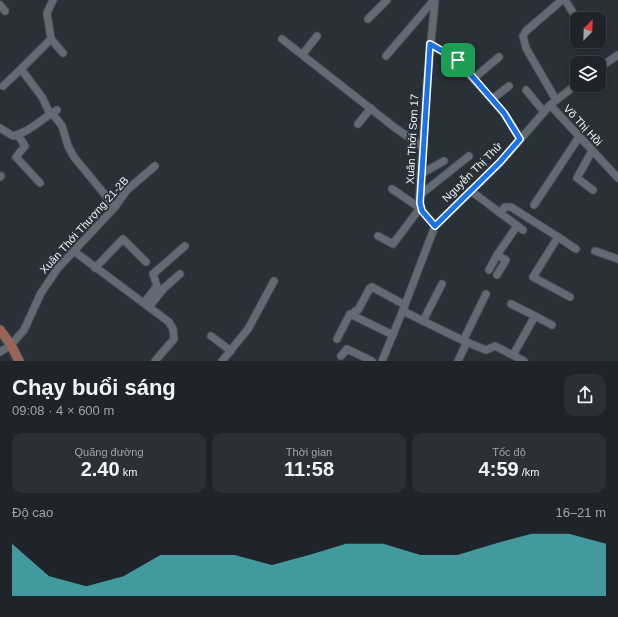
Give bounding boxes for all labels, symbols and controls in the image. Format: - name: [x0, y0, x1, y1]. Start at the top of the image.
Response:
- north arrow: [570, 12, 606, 48]
- map controls: [570, 12, 606, 92]
- pin: [441, 43, 475, 77]
- icon: arrive: [447, 49, 469, 71]
- button: layers: [570, 56, 606, 92]
- street label: Xuân Thới Sơn 17: [404, 94, 420, 184]
- street label: Võ Thị Hồi: [561, 102, 605, 148]
- street label: Nguyễn Thị Thử: [440, 139, 505, 204]
- street label: Xuân Thới Thượng 21-2B: [37, 174, 131, 276]
- button: share: [564, 374, 606, 416]
- text: Chạy buổi sáng: [12, 375, 176, 400]
- text: 09:08 · 4 × 600 m: [12, 403, 114, 418]
- text: Quãng đường: [74, 446, 144, 458]
- text: Thời gian: [286, 446, 332, 458]
- text: Tốc độ: [492, 446, 526, 458]
- text: 2.40: [81, 458, 120, 480]
- text: 11:58: [284, 458, 334, 480]
- text: 4:59: [479, 458, 519, 480]
- text: km: [120, 466, 137, 478]
- text: /km: [519, 466, 539, 478]
- text: Độ cao: [12, 505, 53, 520]
- text: 16–21 m: [555, 505, 606, 520]

